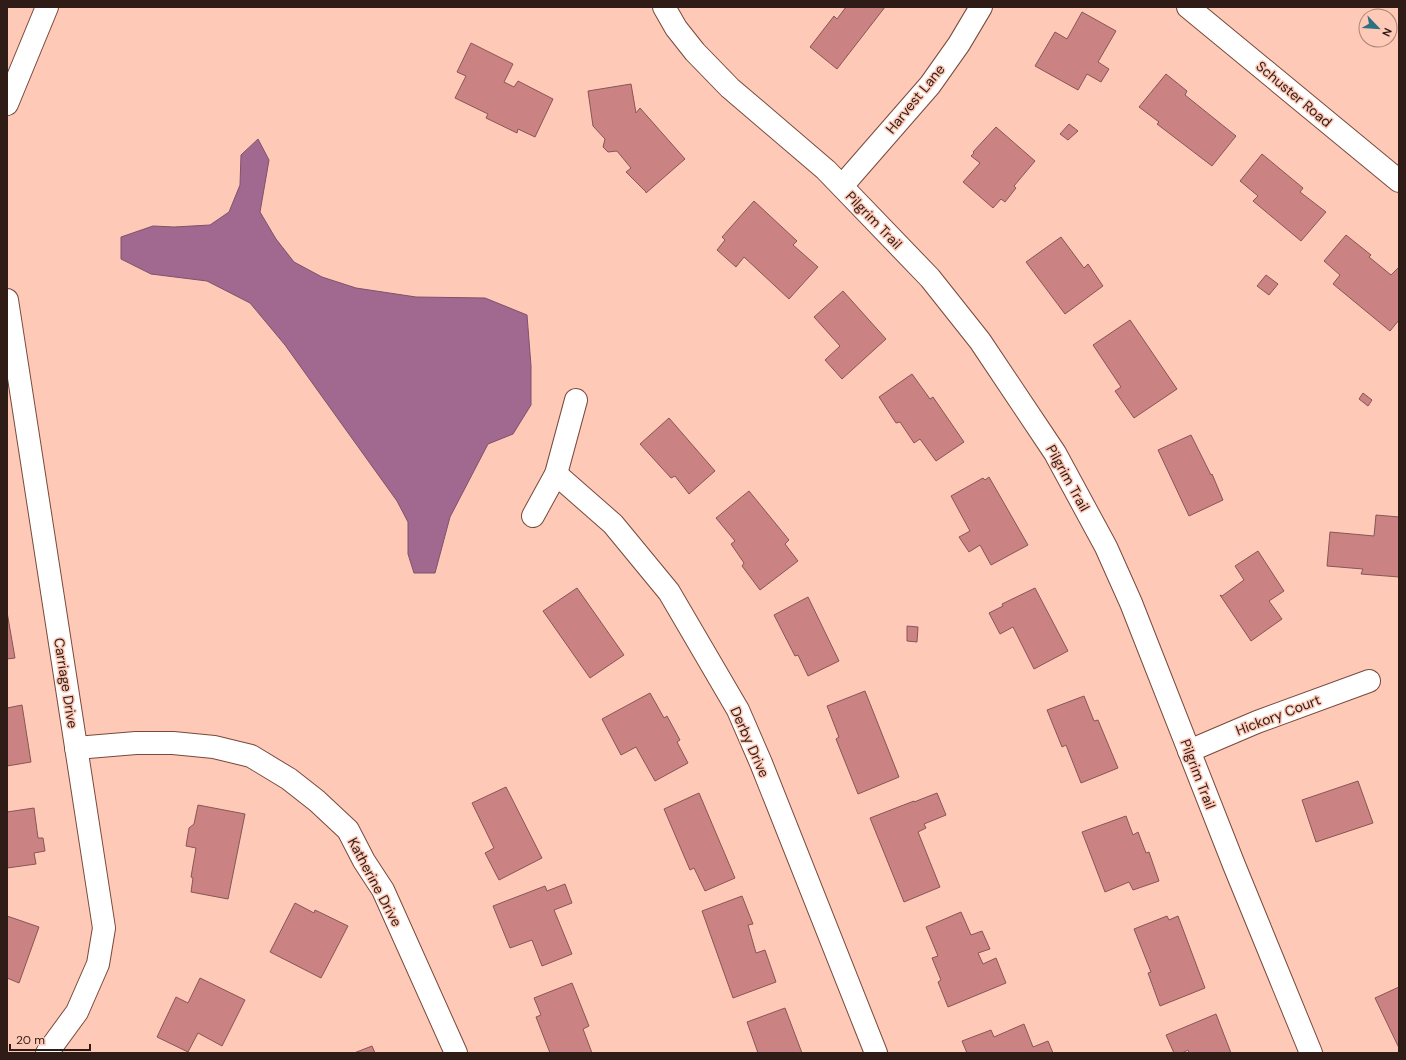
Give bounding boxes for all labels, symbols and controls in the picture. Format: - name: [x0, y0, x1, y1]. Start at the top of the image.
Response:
- north arrow: [1358, 8, 1398, 48]
- text: N: [1379, 26, 1395, 39]
- street label: Schuster Road: [1252, 57, 1336, 131]
- street label: Harvest Lane: [882, 61, 949, 137]
- street label: Pilgrim Trail: [842, 187, 906, 253]
- street label: Pilgrim Trail: [1042, 441, 1094, 515]
- street label: Carriage Drive: [50, 636, 82, 730]
- street label: Hickory Court: [1233, 691, 1323, 739]
- street label: Derby Drive: [726, 704, 774, 780]
- street label: Pilgrim Trail: [1176, 736, 1220, 812]
- street label: Katherine Drive: [344, 834, 406, 930]
- scale bar: [10, 1026, 90, 1052]
- text: 20 m: [16, 1032, 45, 1048]

